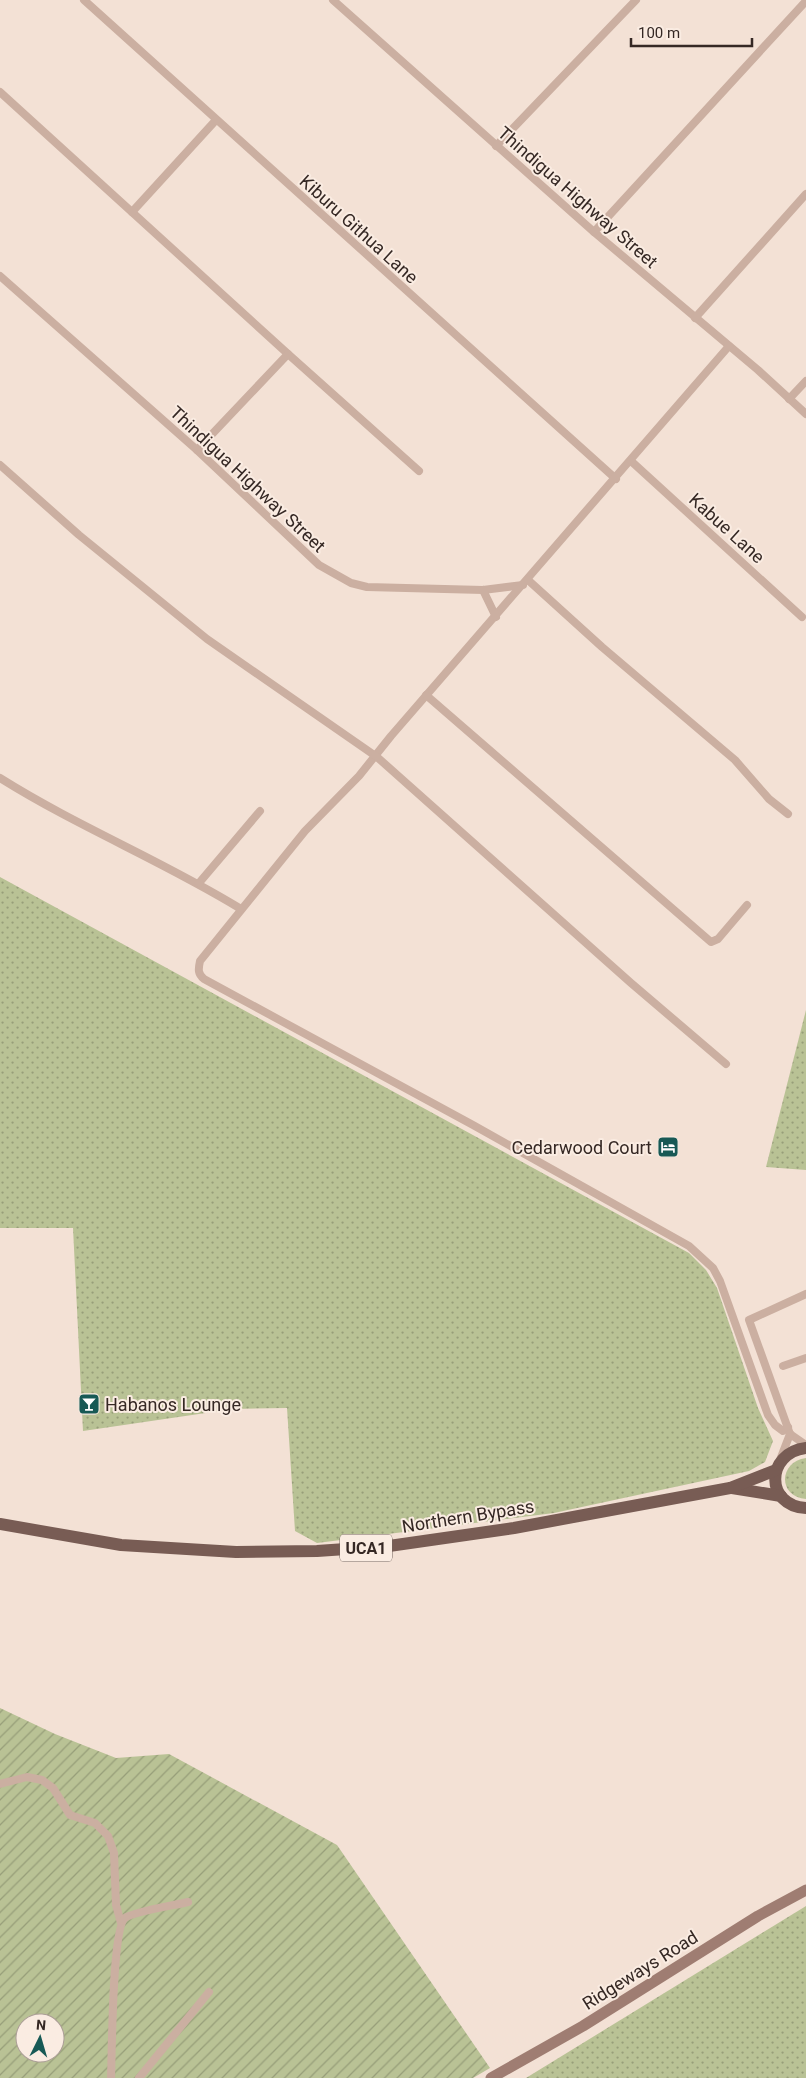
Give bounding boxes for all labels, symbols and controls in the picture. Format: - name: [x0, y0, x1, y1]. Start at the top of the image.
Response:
- scale bar: [631, 15, 752, 47]
- text: 100 m: [638, 24, 680, 42]
- street label: Thindigua Highway Street: [494, 122, 662, 272]
- street label: Kiburu Githua Lane: [296, 170, 422, 288]
- street label: Thindigua Highway Street: [166, 402, 330, 557]
- street label: Kabue Lane: [685, 489, 769, 567]
- hotel icon: Cedarwood Court: [656, 1135, 680, 1159]
- place label: Cedarwood Court: [512, 1137, 652, 1158]
- bar icon: Habanos Lounge: [77, 1392, 101, 1416]
- place label: Habanos Lounge: [105, 1394, 241, 1415]
- street label: Northern Bypass: [400, 1495, 536, 1537]
- road number: UCA1: [340, 1535, 392, 1562]
- street label: Ridgeways Road: [578, 1926, 702, 2014]
- north arrow: [15, 2013, 65, 2063]
- text: N: [36, 2017, 47, 2033]

